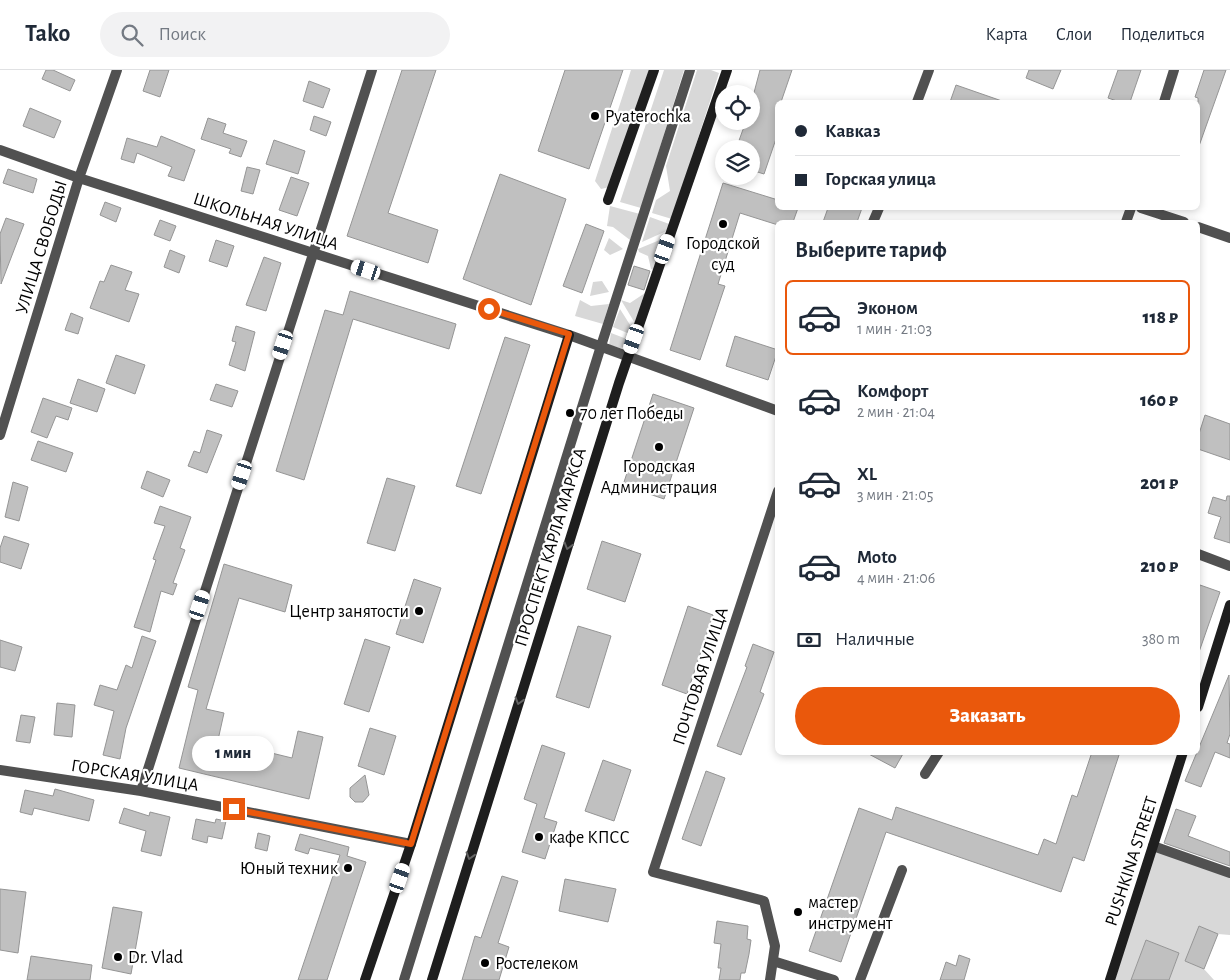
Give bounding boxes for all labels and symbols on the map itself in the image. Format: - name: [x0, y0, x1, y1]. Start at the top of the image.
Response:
- place label: Pyaterochka: [605, 108, 691, 126]
- marker: Pyaterochka: [589, 110, 601, 122]
- street label: УЛИЦА СВОБОДЫ: [13, 178, 71, 316]
- street label: ШКОЛЬНАЯ УЛИЦА: [191, 190, 341, 254]
- marker: Городской суд: [717, 218, 729, 230]
- car: [653, 232, 676, 266]
- place label: Городской суд: [686, 235, 760, 274]
- car: [349, 258, 382, 282]
- route start: [478, 298, 500, 320]
- car: [622, 322, 645, 356]
- car: [271, 328, 294, 362]
- place label: 70 лет Победы: [580, 404, 684, 423]
- marker: 70 лет Победы: [564, 407, 576, 419]
- marker: Городская Администрация: [653, 441, 665, 453]
- street label: ПРОСПЕКТ КАРЛА МАРКСА: [512, 445, 590, 649]
- car: [230, 458, 253, 492]
- place label: Городская Администрация: [601, 458, 717, 497]
- one-way arrow: [563, 542, 573, 550]
- car: [188, 588, 211, 622]
- place label: Центр занятости: [289, 603, 409, 621]
- marker: Центр занятости: [413, 605, 425, 617]
- street label: ПОЧТОВАЯ УЛИЦА: [670, 605, 732, 747]
- one-way arrow: [515, 697, 525, 705]
- callout: 1 мин: [193, 736, 275, 772]
- street label: ГОРСКАЯ УЛИЦА: [70, 757, 200, 795]
- street label: PUSHKINA STREET: [1103, 794, 1161, 928]
- route end: [223, 798, 245, 820]
- place label: кафе КПСС: [549, 829, 630, 847]
- marker: кафе КПСС: [533, 831, 545, 843]
- one-way arrow: [466, 852, 476, 860]
- place label: Юный техник: [240, 860, 339, 878]
- car: [388, 861, 411, 895]
- marker: Юный техник: [342, 862, 354, 874]
- place label: мастер инструмент: [808, 894, 893, 933]
- marker: мастер инструмент: [792, 906, 804, 918]
- place label: Dr. Vlad: [128, 949, 183, 967]
- marker: Dr. Vlad: [112, 951, 124, 963]
- place label: Ростелеком: [495, 955, 579, 973]
- marker: Ростелеком: [479, 957, 491, 969]

